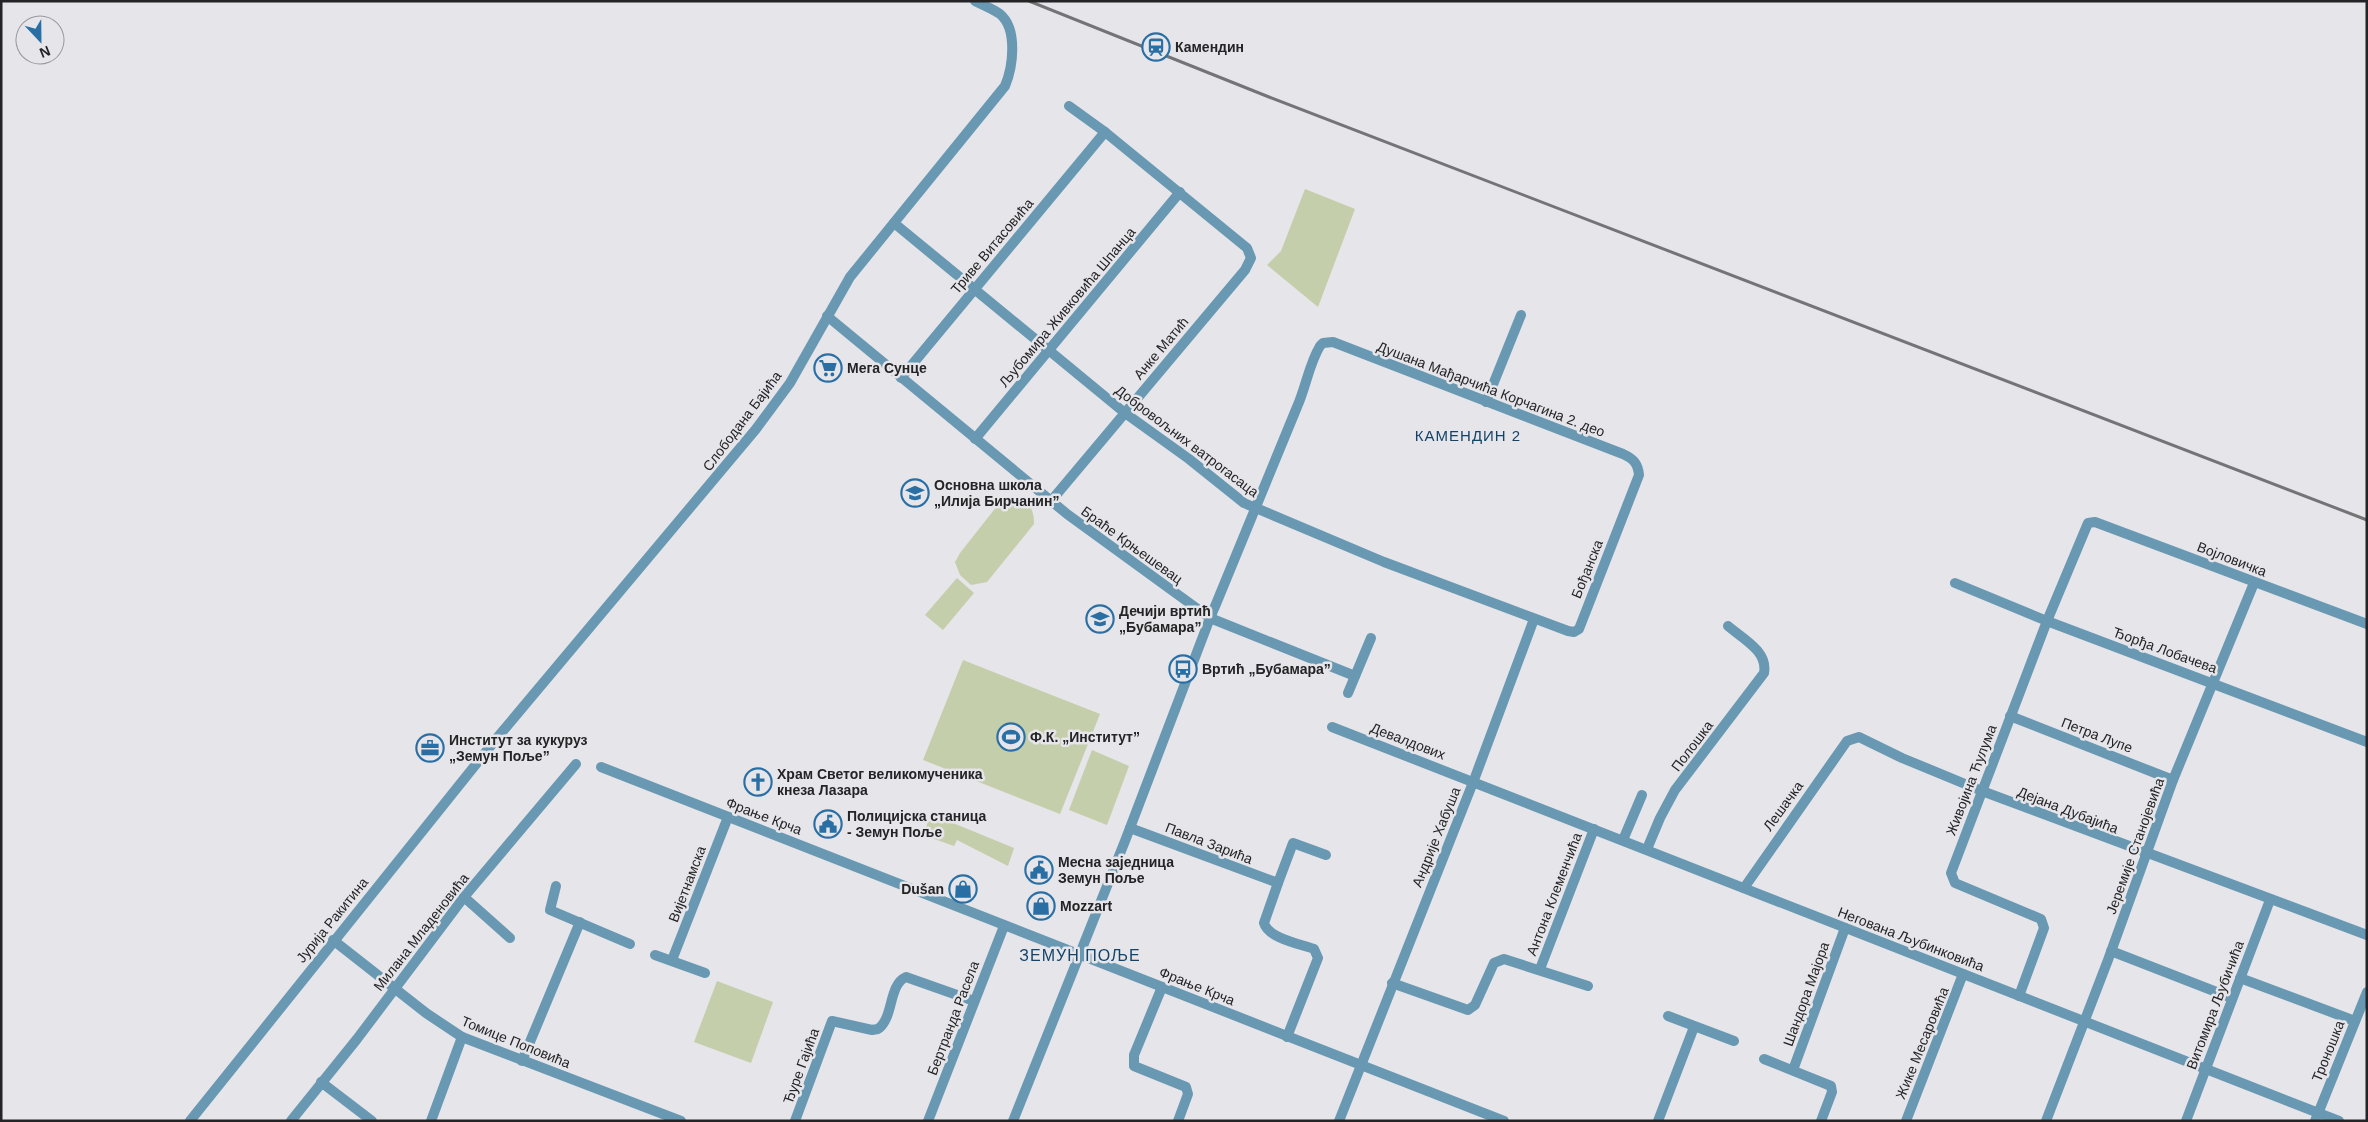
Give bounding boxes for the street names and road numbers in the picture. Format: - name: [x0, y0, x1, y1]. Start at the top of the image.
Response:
- street label: Триве Витасовића: [948, 195, 1037, 297]
- street label: Љубомира Живковића Шпанца: [996, 224, 1139, 390]
- street label: Анке Матић: [1130, 314, 1192, 382]
- street label: Душана Мађарчића Корчагина 2. део: [1375, 338, 1607, 440]
- street label: Слободана Бајића: [699, 368, 785, 474]
- street label: Добровољних ватрогасаца: [1112, 382, 1262, 500]
- street label: Браће Крњешевац: [1078, 503, 1186, 587]
- street label: Бођанска: [1568, 537, 1606, 601]
- street label: Војловичка: [2195, 538, 2269, 580]
- street label: Ђорђа Лобачева: [2111, 624, 2219, 676]
- street label: Петра Лупе: [2059, 714, 2135, 756]
- street label: Полошка: [1668, 717, 1716, 774]
- street label: Девалдових: [1368, 719, 1448, 763]
- street label: Живојина Ћулума: [1943, 722, 2000, 838]
- street label: Јеремије Станојевића: [2103, 775, 2167, 916]
- street label: Лешачка: [1760, 778, 1806, 834]
- street label: Дејана Дубајића: [2015, 783, 2121, 837]
- street label: Андрије Хабуша: [1409, 784, 1463, 889]
- street label: Фрање Крча: [724, 794, 804, 838]
- street label: Павла Зарића: [1163, 819, 1255, 867]
- street label: Антона Клеменчића: [1523, 830, 1585, 958]
- street label: Вијетнамска: [665, 843, 709, 924]
- street label: Милана Младеновића: [370, 870, 472, 994]
- street label: Јурија Ракитина: [293, 874, 371, 966]
- street label: Негована Љубинковића: [1836, 904, 1987, 974]
- street label: Витомира Љубичића: [2183, 938, 2247, 1072]
- street label: Шандора Мајора: [1780, 939, 1832, 1048]
- street label: Бертранда Расела: [924, 958, 982, 1077]
- street label: Фрање Крча: [1157, 964, 1237, 1008]
- street label: Жике Месаровића: [1892, 984, 1952, 1101]
- street label: Томице Поповића: [459, 1013, 573, 1071]
- street label: Троношка: [2309, 1018, 2348, 1084]
- street label: Ђуре Гајића: [780, 1026, 822, 1106]

